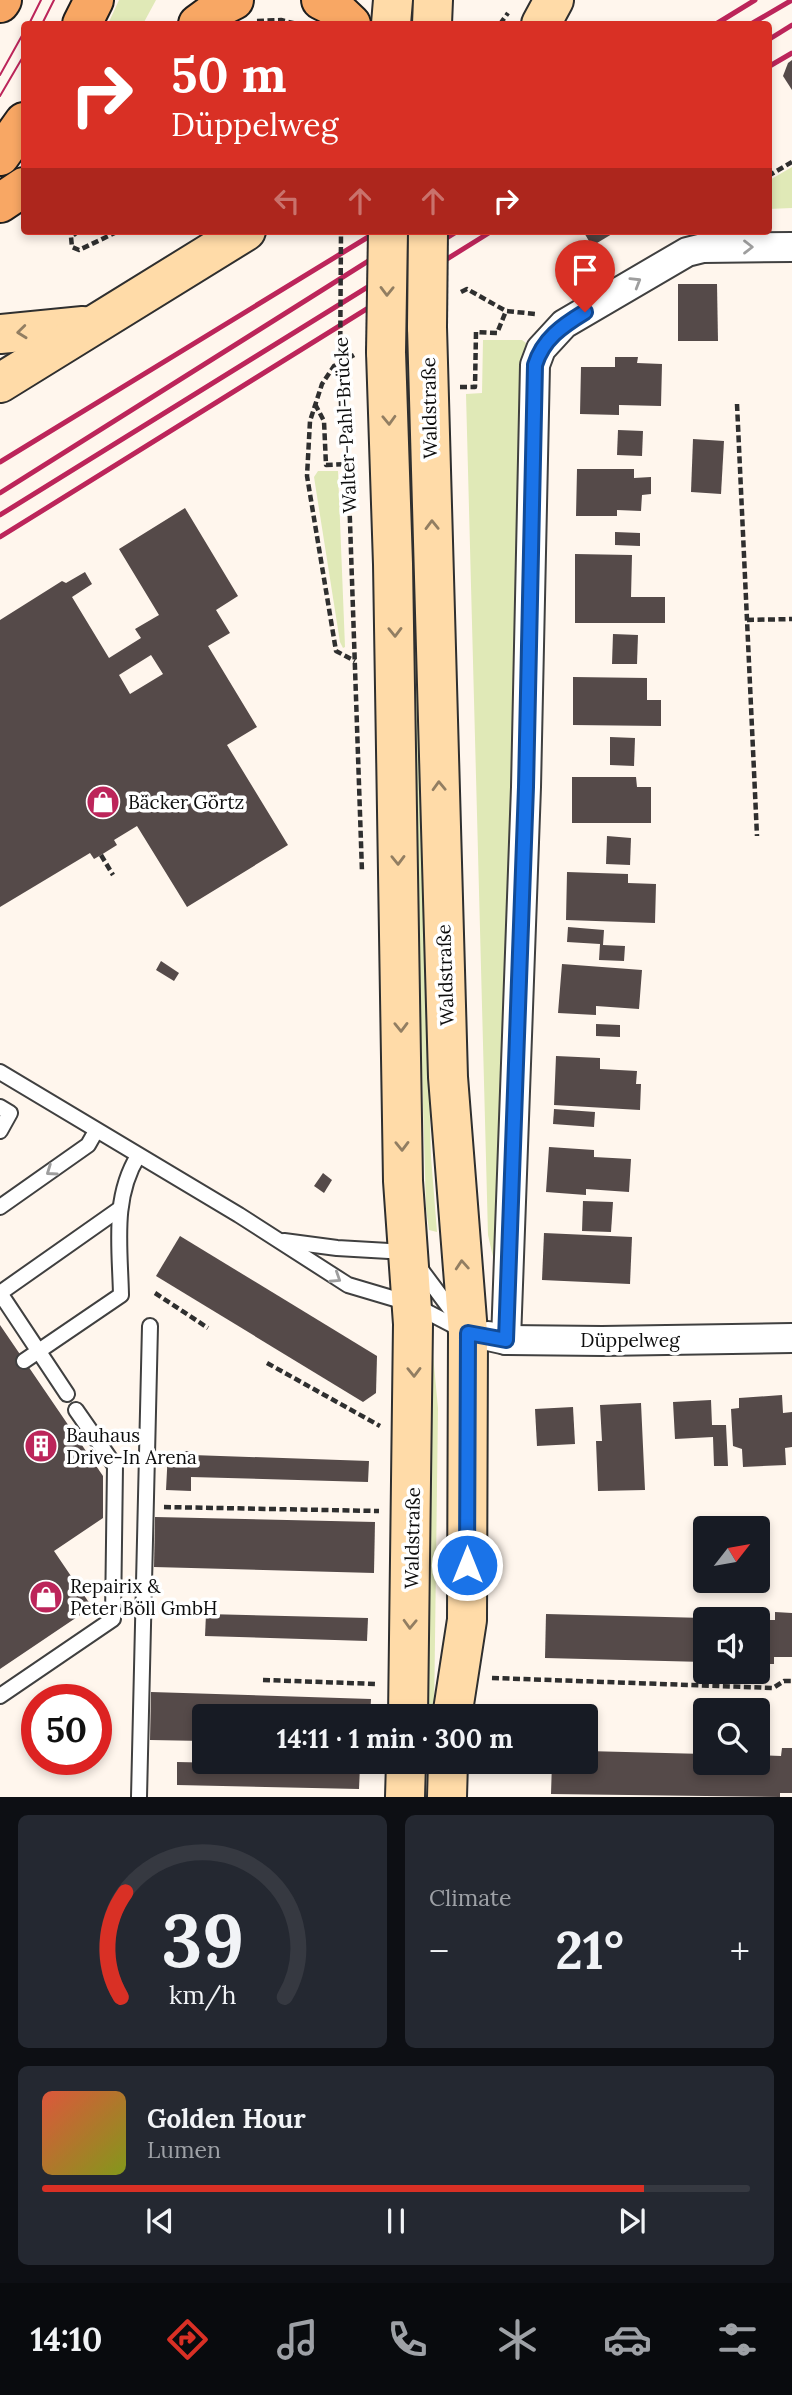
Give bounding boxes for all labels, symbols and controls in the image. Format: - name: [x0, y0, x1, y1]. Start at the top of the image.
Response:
- text: 50 m: [171, 43, 287, 105]
- icon: right: [56, 49, 147, 140]
- text: Düppelweg: [171, 104, 338, 145]
- icon: left: [268, 182, 306, 220]
- icon: ahead: [341, 182, 379, 220]
- icon: ahead: [414, 182, 452, 220]
- icon: right: [487, 182, 525, 220]
- one-way arrow: [743, 239, 753, 255]
- pin: [555, 240, 615, 312]
- icon: arrive: [566, 251, 604, 289]
- one-way arrow: [629, 277, 641, 290]
- one-way arrow: [379, 287, 395, 297]
- one-way arrow: [16, 324, 27, 339]
- street label: Walter-Pahl-Brücke: [328, 336, 362, 514]
- street label: Waldstraße: [416, 357, 442, 459]
- one-way arrow: [381, 415, 396, 426]
- one-way arrow: [424, 520, 440, 530]
- one-way arrow: [387, 627, 402, 638]
- one-way arrow: [432, 780, 447, 791]
- shop icon: Bäcker Görtz: [84, 783, 122, 821]
- place label: Bäcker Görtz: [128, 790, 244, 814]
- one-way arrow: [391, 854, 406, 865]
- street label: Waldstraße: [431, 924, 459, 1026]
- one-way arrow: [393, 1022, 409, 1032]
- one-way arrow: [394, 1141, 410, 1152]
- one-way arrow: [46, 1163, 59, 1175]
- one-way arrow: [455, 1259, 470, 1270]
- one-way arrow: [328, 1270, 341, 1282]
- street label: Düppelweg: [580, 1328, 680, 1352]
- one-way arrow: [406, 1367, 421, 1378]
- place label: Bauhaus Drive-In Arena: [66, 1423, 197, 1469]
- building icon: Bauhaus Drive-In Arena: [22, 1427, 60, 1465]
- street label: Waldstraße: [399, 1487, 425, 1589]
- north arrow: [693, 1516, 770, 1592]
- map controls: [693, 1516, 770, 1775]
- position arrow: [430, 1528, 504, 1602]
- place label: Repairix & Peter Böll GmbH: [70, 1574, 218, 1620]
- shop icon: Repairix & Peter Böll GmbH: [27, 1578, 65, 1616]
- button: sound: [693, 1607, 770, 1684]
- one-way arrow: [403, 1619, 418, 1630]
- speed limit sign: 50: [21, 1684, 112, 1775]
- button: search: [693, 1698, 770, 1775]
- text: 14:11 · 1 min · 300 m: [277, 1722, 513, 1755]
- text: Climate: [429, 1883, 511, 1912]
- text: 39: [161, 1895, 244, 1988]
- text: 21°: [555, 1917, 624, 1983]
- text: −: [429, 1927, 449, 1975]
- text: +: [730, 1927, 750, 1975]
- text: km/h: [169, 1979, 236, 2011]
- text: Golden Hour: [147, 2102, 306, 2135]
- text: Lumen: [147, 2135, 221, 2164]
- icon: previous: [141, 2202, 179, 2240]
- icon: pause: [377, 2202, 415, 2240]
- icon: next: [613, 2202, 651, 2240]
- icon: directions: [163, 2315, 212, 2364]
- icon: music: [273, 2315, 322, 2364]
- icon: phone: [383, 2315, 432, 2364]
- icon: climate: [493, 2315, 542, 2364]
- icon: car: [603, 2315, 652, 2364]
- icon: filters: [713, 2315, 762, 2364]
- text: 14:10: [30, 2319, 102, 2360]

